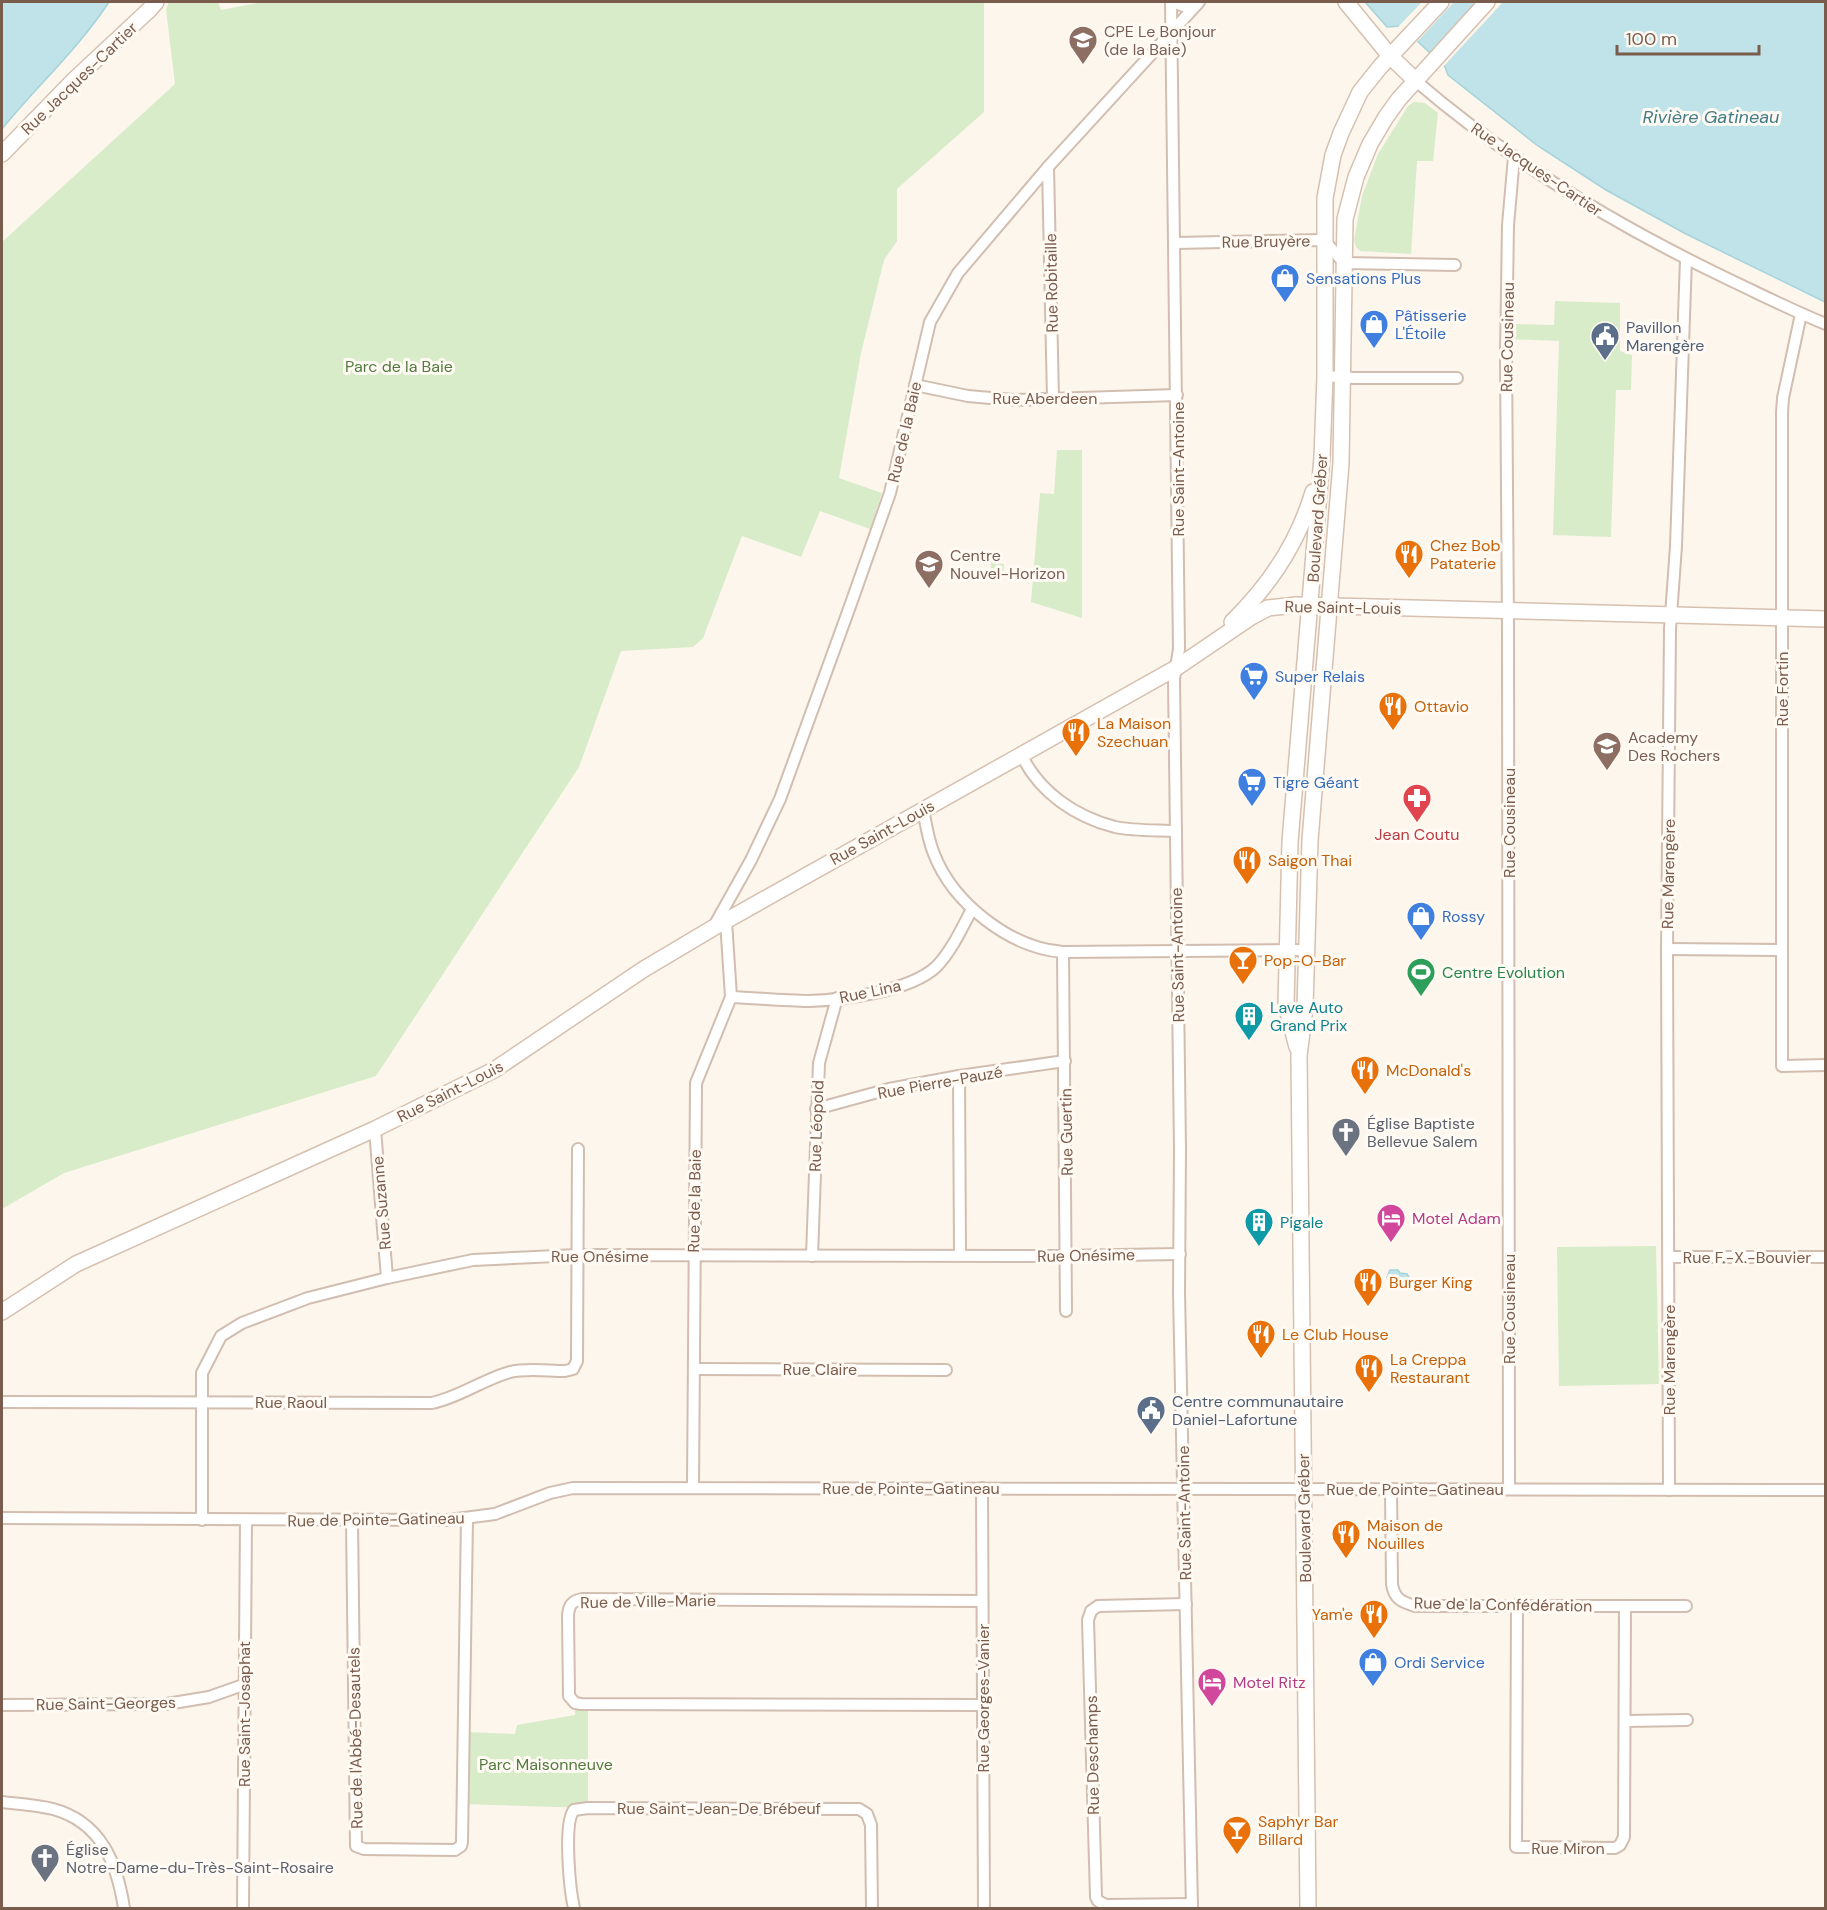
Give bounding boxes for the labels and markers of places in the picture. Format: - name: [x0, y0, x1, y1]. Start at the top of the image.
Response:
- place label: CPE Le Bonjour (de la Baie): [1104, 21, 1216, 60]
- school or university icon: CPE Le Bonjour (de la Baie): [1067, 24, 1099, 66]
- shop icon: Sensations Plus: [1269, 262, 1301, 304]
- place label: Sensations Plus: [1306, 268, 1421, 289]
- place label: Pâtisserie L'Étoile: [1395, 305, 1467, 344]
- shop icon: Pâtisserie L'Étoile: [1358, 308, 1390, 350]
- place label: Pavillon Marengère: [1626, 317, 1704, 356]
- public building icon: Pavillon Marengère: [1589, 320, 1621, 362]
- place label: Chez Bob Pataterie: [1430, 535, 1501, 574]
- restaurant icon: Chez Bob Pataterie: [1393, 538, 1425, 580]
- place label: Centre Nouvel-Horizon: [950, 545, 1065, 584]
- school or university icon: Centre Nouvel-Horizon: [913, 548, 945, 590]
- supermarket icon: Super Relais: [1238, 660, 1270, 702]
- place label: Super Relais: [1275, 666, 1365, 687]
- restaurant icon: Ottavio: [1377, 690, 1409, 732]
- place label: Ottavio: [1414, 696, 1469, 717]
- place label: La Maison Szechuan: [1097, 713, 1171, 752]
- restaurant icon: La Maison Szechuan: [1060, 716, 1092, 758]
- place label: Academy Des Rochers: [1628, 727, 1720, 766]
- school or university icon: Academy Des Rochers: [1591, 730, 1623, 772]
- supermarket icon: Tigre Géant: [1236, 766, 1268, 808]
- place label: Tigre Géant: [1273, 772, 1359, 793]
- pharmacy icon: Jean Coutu: [1401, 782, 1433, 824]
- place label: Jean Coutu: [1375, 824, 1459, 845]
- restaurant icon: Saigon Thai: [1231, 844, 1263, 886]
- place label: Saigon Thai: [1268, 850, 1352, 871]
- shop icon: Rossy: [1405, 900, 1437, 942]
- place label: Rossy: [1442, 906, 1485, 927]
- bar icon: Pop-O-Bar: [1227, 944, 1259, 986]
- place label: Pop-O-Bar: [1264, 950, 1346, 971]
- sports icon: Centre Evolution: [1405, 956, 1437, 998]
- place label: Centre Evolution: [1442, 962, 1565, 983]
- place label: Lave Auto Grand Prix: [1270, 997, 1347, 1036]
- building icon: Lave Auto Grand Prix: [1233, 1000, 1265, 1042]
- restaurant icon: McDonald's: [1349, 1054, 1381, 1096]
- place label: McDonald's: [1386, 1060, 1471, 1081]
- place label: Église Baptiste Bellevue Salem: [1367, 1113, 1477, 1152]
- church icon: Église Baptiste Bellevue Salem: [1330, 1116, 1362, 1158]
- hotel icon: Motel Adam: [1375, 1202, 1407, 1244]
- building icon: Pigale: [1243, 1206, 1275, 1248]
- place label: Motel Adam: [1412, 1208, 1501, 1229]
- place label: Pigale: [1280, 1212, 1323, 1233]
- restaurant icon: Burger King: [1352, 1266, 1384, 1308]
- place label: Burger King: [1389, 1272, 1473, 1293]
- restaurant icon: Le Club House: [1245, 1318, 1277, 1360]
- place label: Le Club House: [1282, 1324, 1389, 1345]
- place label: La Creppa Restaurant: [1390, 1349, 1470, 1388]
- restaurant icon: La Creppa Restaurant: [1353, 1352, 1385, 1394]
- place label: Centre communautaire Daniel-Lafortune: [1172, 1391, 1344, 1430]
- public building icon: Centre communautaire Daniel-Lafortune: [1135, 1394, 1167, 1436]
- place label: Maison de Nouilles: [1367, 1515, 1443, 1554]
- restaurant icon: Maison de Nouilles: [1330, 1518, 1362, 1560]
- restaurant icon: Yam'e: [1358, 1598, 1390, 1640]
- place label: Yam'e: [1312, 1604, 1353, 1625]
- shop icon: Ordi Service: [1357, 1646, 1389, 1688]
- place label: Ordi Service: [1394, 1652, 1485, 1673]
- hotel icon: Motel Ritz: [1196, 1666, 1228, 1708]
- place label: Motel Ritz: [1233, 1672, 1306, 1693]
- place label: Saphyr Bar Billard: [1258, 1811, 1338, 1850]
- bar icon: Saphyr Bar Billard: [1221, 1814, 1253, 1856]
- place label: Église Notre-Dame-du-Très-Saint-Rosaire: [66, 1839, 334, 1878]
- church icon: Église Notre-Dame-du-Très-Saint-Rosaire: [29, 1842, 61, 1884]

